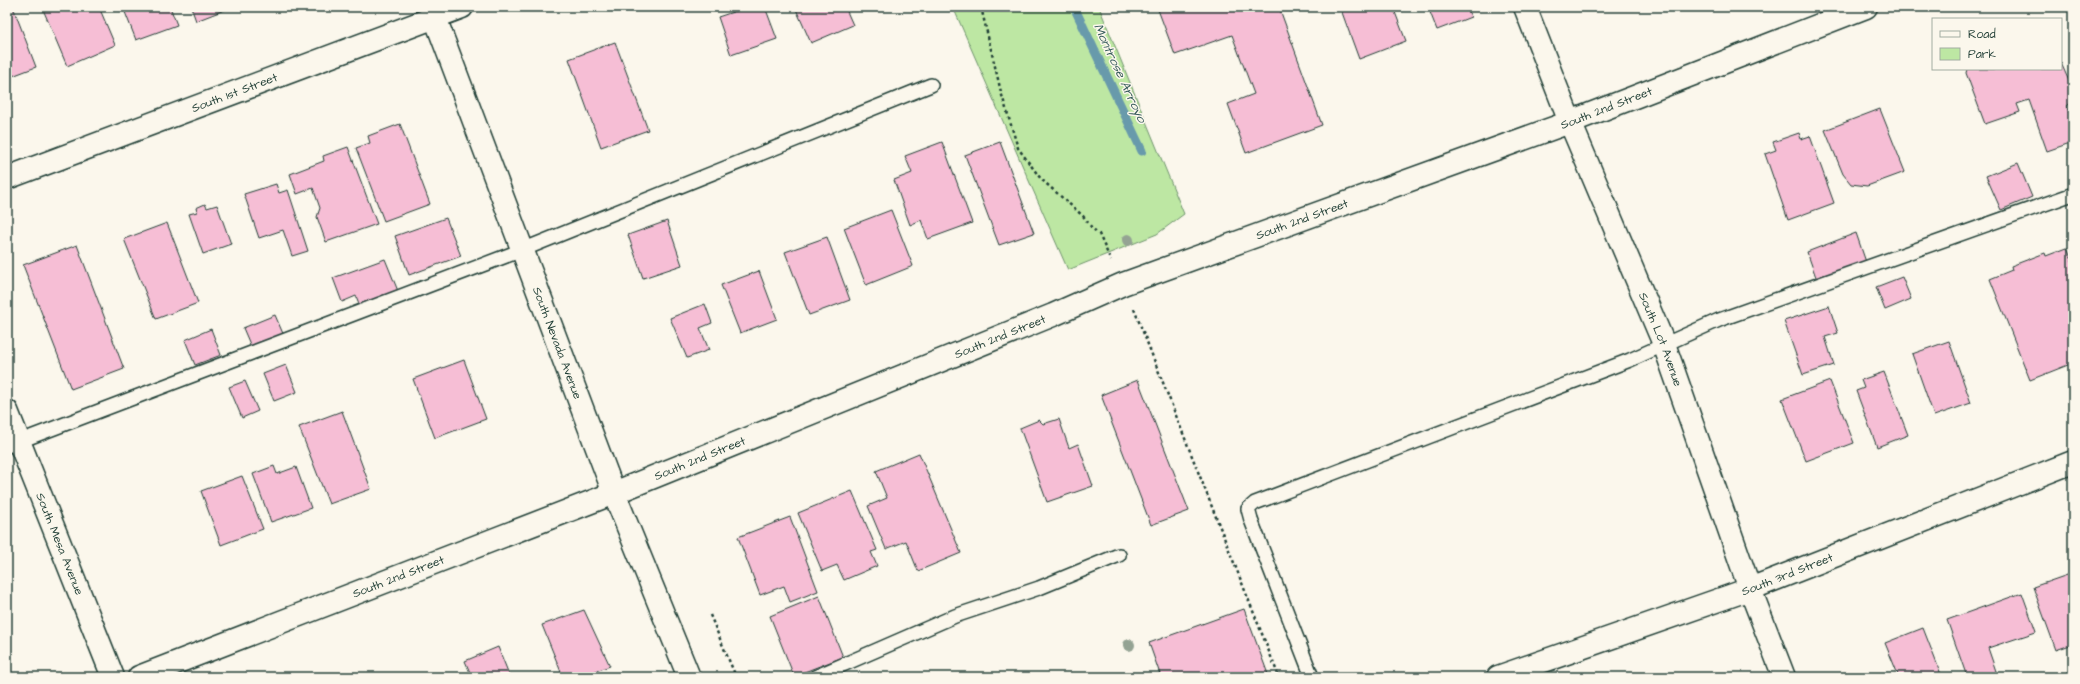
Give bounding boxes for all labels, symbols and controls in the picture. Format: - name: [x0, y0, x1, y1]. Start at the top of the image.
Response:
- legend: [1932, 18, 2062, 70]
- water label: Montrose Arroyo: [1088, 20, 1152, 127]
- text: Road: [1968, 26, 1996, 43]
- text: Park: [1968, 46, 1996, 63]
- street label: South 1st Street: [189, 69, 280, 116]
- street label: South 2nd Street: [1558, 82, 1655, 133]
- street label: South 2nd Street: [1253, 195, 1351, 244]
- street label: South Nevada Avenue: [529, 284, 587, 402]
- street label: South Lot Avenue: [1635, 290, 1687, 389]
- street label: South 2nd Street: [952, 310, 1048, 363]
- street label: South 2nd Street: [652, 432, 748, 484]
- street label: South Mesa Avenue: [32, 490, 88, 598]
- street label: South 3rd Street: [1739, 549, 1836, 600]
- street label: South 2nd Street: [350, 551, 447, 602]

